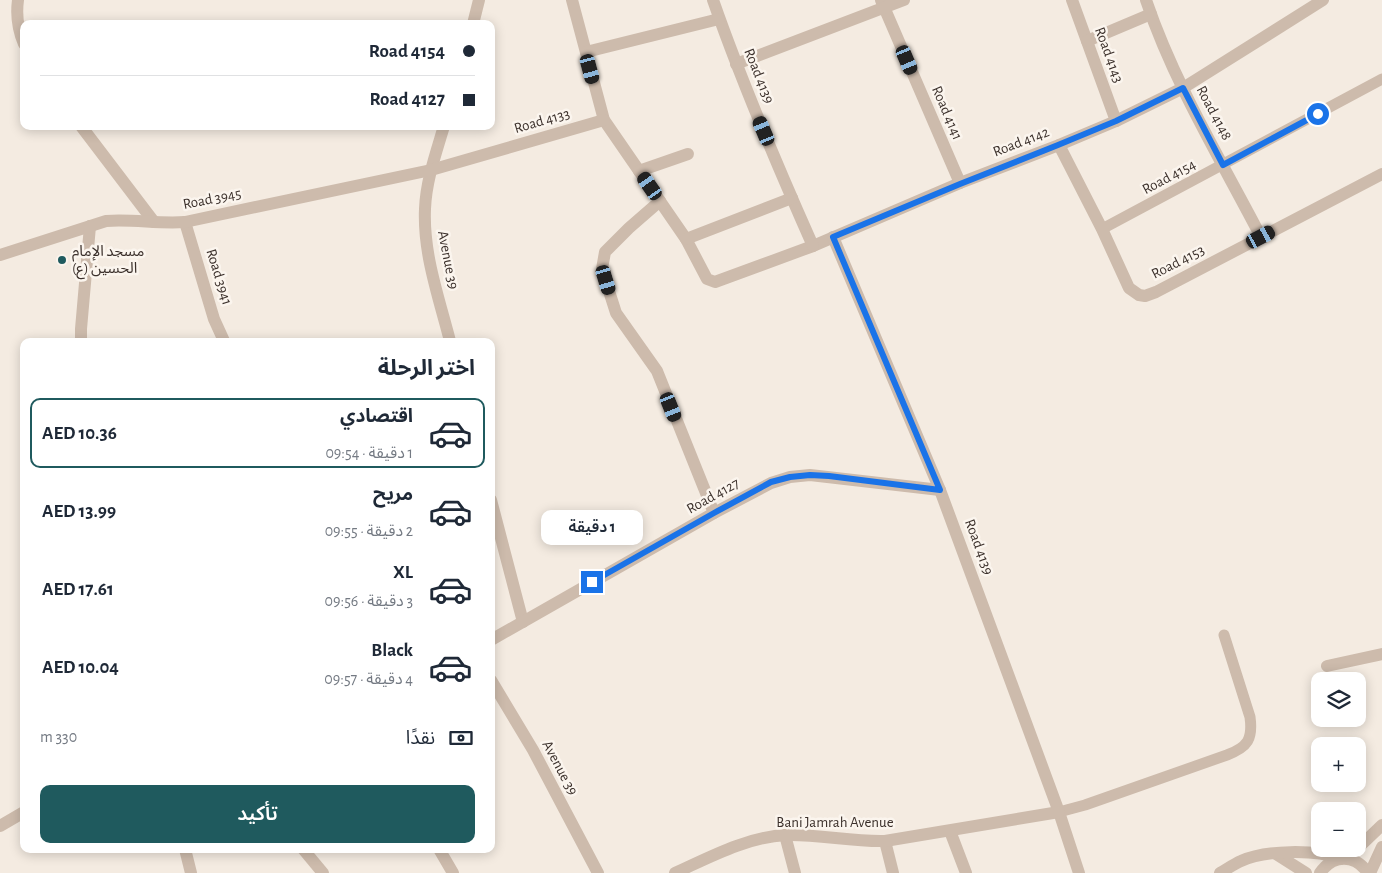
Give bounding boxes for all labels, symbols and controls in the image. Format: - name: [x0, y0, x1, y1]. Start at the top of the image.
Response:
- street label: Road 4143: [1092, 25, 1126, 85]
- text: Road 4154: [369, 42, 445, 61]
- car: [894, 43, 919, 77]
- street label: Road 4139: [741, 46, 777, 106]
- car: [578, 53, 601, 85]
- street label: Road 4148: [1194, 83, 1234, 143]
- street label: Road 4141: [929, 84, 965, 142]
- text: Road 4127: [369, 90, 445, 109]
- route start: [1307, 103, 1329, 125]
- street label: Road 4133: [513, 106, 571, 136]
- car: [751, 114, 776, 148]
- street label: Road 4142: [991, 124, 1051, 160]
- street label: Road 4154: [1140, 157, 1198, 197]
- car: [635, 169, 664, 203]
- street label: Road 3945: [182, 186, 242, 212]
- car: [1244, 223, 1277, 251]
- street label: Avenue 39: [435, 229, 461, 291]
- street label: Road 4153: [1149, 242, 1207, 282]
- place label: مسجد الإمام الحسين (ع): [72, 244, 144, 280]
- street label: Road 3941: [203, 247, 235, 307]
- marker: مسجد الإمام الحسين (ع): [56, 254, 68, 266]
- car: [594, 263, 617, 297]
- text: اختر الرحلة: [378, 357, 475, 379]
- car: [658, 390, 683, 424]
- text: اقتصادي: [340, 407, 413, 426]
- icon: car: [428, 411, 473, 456]
- text: AED 10.36: [42, 424, 117, 443]
- text: 1 دقيقة · 09:54: [325, 445, 413, 461]
- street label: Road 4127: [684, 475, 742, 517]
- text: مريح: [373, 485, 413, 504]
- icon: car: [428, 489, 473, 534]
- text: AED 13.99: [42, 502, 116, 521]
- callout: 1 دقيقة: [541, 510, 643, 544]
- street label: Road 4139: [962, 517, 996, 577]
- text: 1 دقيقة: [569, 519, 616, 535]
- text: 2 دقيقة · 09:55: [325, 523, 413, 539]
- text: XL: [393, 563, 413, 582]
- icon: car: [428, 567, 473, 612]
- route end: [581, 571, 603, 593]
- text: AED 17.61: [42, 580, 114, 599]
- text: 3 دقيقة · 09:56: [325, 593, 413, 609]
- text: Black: [371, 641, 413, 660]
- icon: car: [428, 645, 473, 690]
- text: AED 10.04: [42, 658, 119, 677]
- text: 4 دقيقة · 09:57: [324, 671, 413, 687]
- map controls: [1311, 672, 1366, 857]
- button: layers: [1311, 672, 1366, 727]
- icon: cash: [447, 724, 475, 752]
- text: 330 m: [40, 729, 77, 745]
- text: نقدًا: [406, 729, 435, 748]
- button: +: [1311, 737, 1366, 792]
- street label: Avenue 39: [539, 738, 581, 798]
- button: تأكيد: [40, 785, 475, 843]
- button: −: [1311, 802, 1366, 857]
- street label: Bani Jamrah Avenue: [776, 815, 894, 830]

